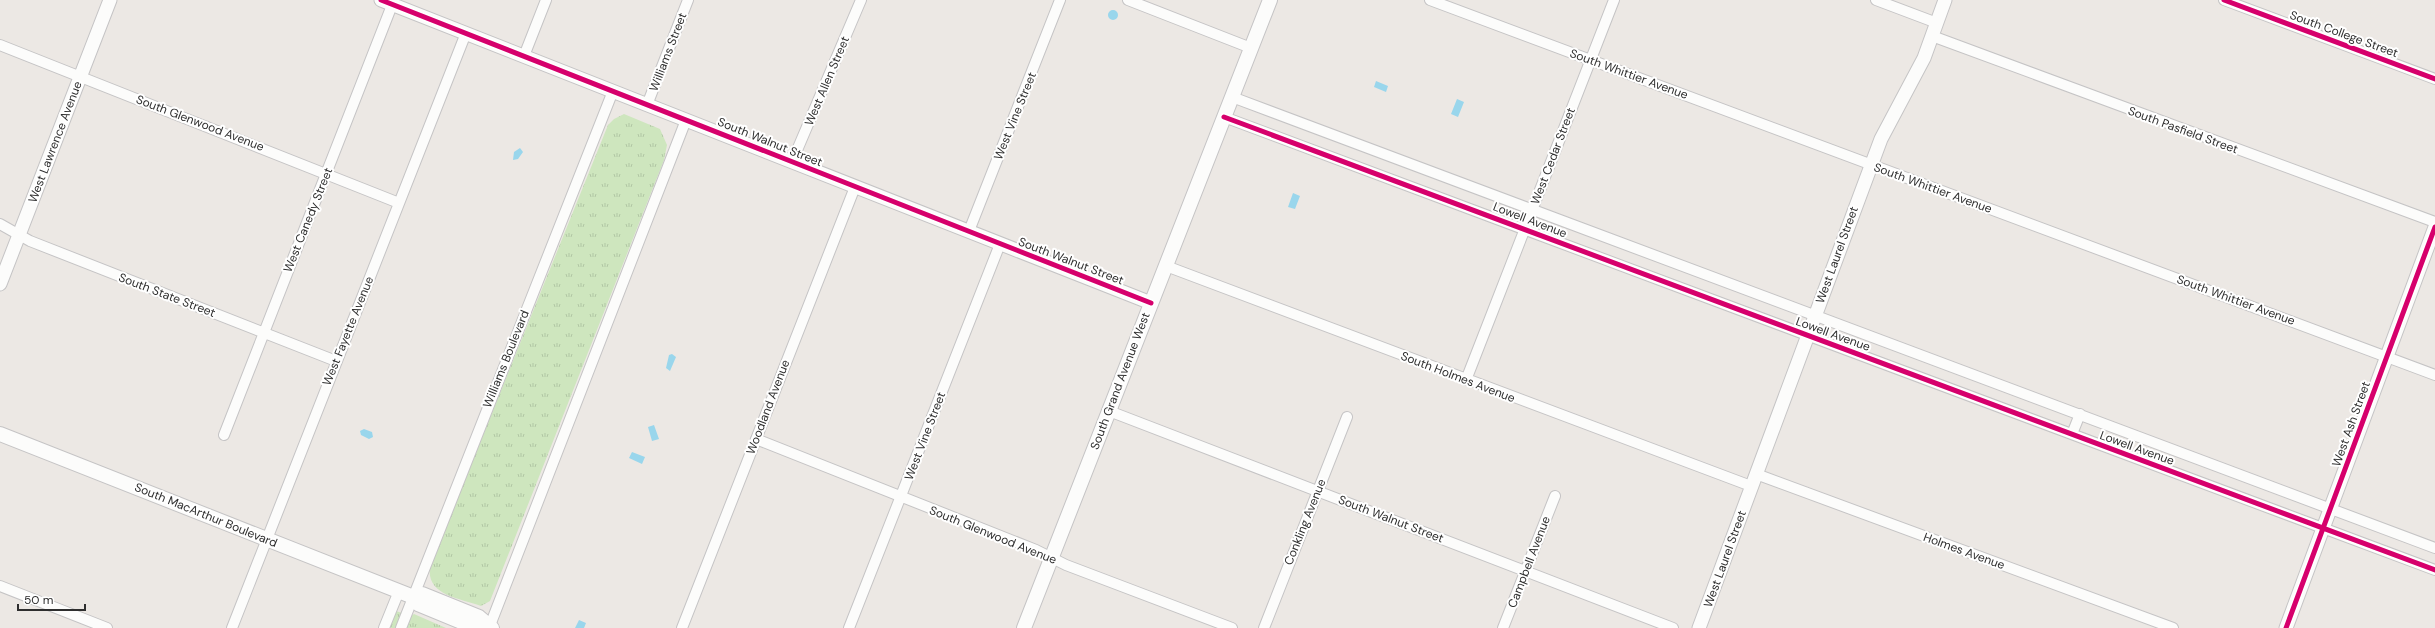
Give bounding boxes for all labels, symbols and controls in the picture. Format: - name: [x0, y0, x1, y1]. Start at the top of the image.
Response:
- street label: South College Street: [2288, 7, 2401, 61]
- street label: Williams Street: [646, 10, 690, 94]
- street label: West Allen Street: [801, 34, 853, 128]
- street label: South Whittier Avenue: [1568, 45, 1690, 103]
- street label: West Vine Street: [990, 69, 1040, 162]
- street label: West Lawrence Avenue: [24, 79, 86, 205]
- street label: South Glenwood Avenue: [134, 91, 266, 155]
- street label: South Pasfield Street: [2126, 103, 2240, 157]
- street label: West Cedar Street: [1527, 105, 1579, 207]
- street label: South Walnut Street: [715, 114, 825, 170]
- street label: South Whittier Avenue: [1872, 159, 1994, 217]
- street label: West Canedy Street: [280, 165, 336, 275]
- street label: Lowell Avenue: [1491, 199, 1569, 242]
- street label: West Laurel Street: [1812, 204, 1862, 306]
- street label: South Walnut Street: [1016, 234, 1126, 289]
- street label: South State Street: [116, 269, 218, 321]
- street label: South Whittier Avenue: [2175, 271, 2297, 329]
- street label: West Fayette Avenue: [319, 274, 377, 388]
- street label: Williams Boulevard: [479, 308, 533, 410]
- street label: South Grand Avenue West: [1086, 310, 1154, 452]
- street label: Lowell Avenue: [1794, 313, 1873, 355]
- street label: South Holmes Avenue: [1399, 348, 1518, 406]
- street label: Woodland Avenue: [743, 357, 794, 457]
- street label: West Ash Street: [2328, 379, 2374, 469]
- street label: West Vine Street: [901, 389, 949, 482]
- street label: Lowell Avenue: [2098, 427, 2177, 469]
- street label: Conkling Avenue: [1280, 476, 1330, 568]
- street label: South MacArthur Boulevard: [132, 479, 280, 551]
- street label: South Walnut Street: [1336, 492, 1446, 547]
- street label: South Glenwood Avenue: [927, 502, 1059, 568]
- street label: West Laurel Street: [1700, 508, 1750, 610]
- street label: Campbell Avenue: [1504, 514, 1554, 610]
- street label: Holmes Avenue: [1921, 529, 2007, 573]
- scale bar: [18, 586, 85, 612]
- text: 50 m: [24, 592, 53, 608]

